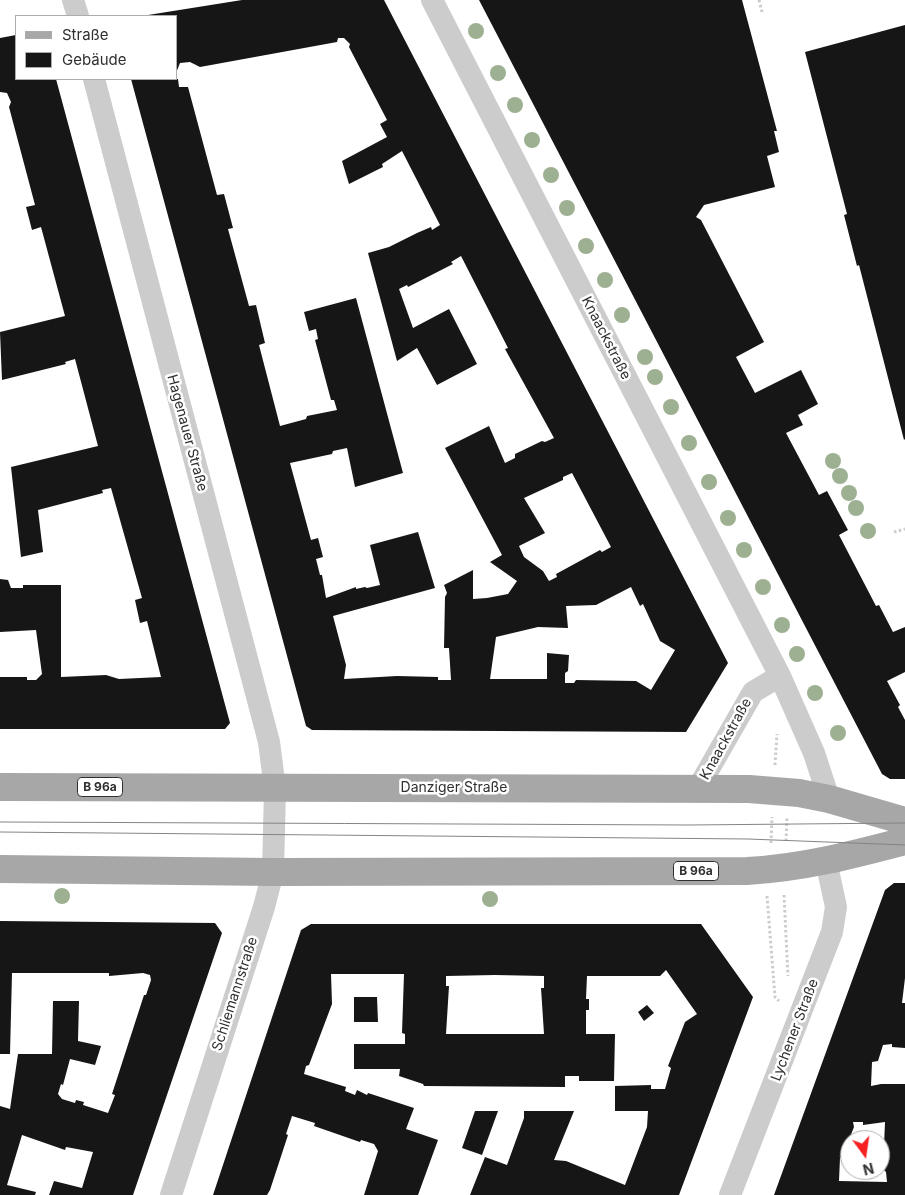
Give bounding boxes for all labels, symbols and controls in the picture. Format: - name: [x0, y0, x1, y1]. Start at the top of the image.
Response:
- legend: [15, 15, 178, 80]
- text: Straße: [62, 25, 109, 44]
- text: Gebäude: [62, 50, 127, 69]
- street label: Knaackstraße: [578, 294, 634, 382]
- street label: Hagenauer Straße: [163, 373, 211, 493]
- street label: Knaackstraße: [697, 695, 755, 783]
- road number: B 96a: [78, 778, 122, 796]
- street label: Danziger Straße: [401, 780, 507, 796]
- road number: B 96a: [674, 861, 718, 880]
- street label: Schliemannstraße: [209, 935, 261, 1053]
- street label: Lychener Straße: [768, 977, 822, 1083]
- north arrow: [840, 1130, 890, 1180]
- text: N: [861, 1160, 876, 1179]

